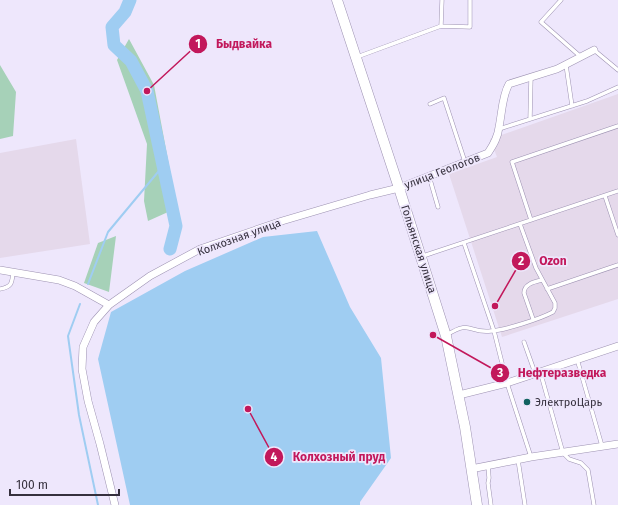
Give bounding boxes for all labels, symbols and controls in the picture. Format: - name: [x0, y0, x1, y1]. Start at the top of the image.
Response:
- callout: Быдвайка: [188, 32, 280, 56]
- text: 1: [195, 37, 201, 51]
- text: Быдвайка: [216, 37, 272, 51]
- street label: улица Геологов: [402, 151, 482, 192]
- street label: Гольянская улица: [398, 204, 439, 295]
- street label: Колхозная улица: [196, 216, 283, 259]
- callout: Ozon: [511, 249, 575, 273]
- text: 2: [518, 254, 524, 268]
- text: Ozon: [539, 254, 567, 268]
- callout: Нефтеразведка: [490, 361, 615, 385]
- text: 3: [496, 366, 503, 380]
- text: Нефтеразведка: [518, 366, 607, 380]
- place label: ЭлектроЦарь: [535, 396, 603, 409]
- marker: ЭлектроЦарь: [522, 397, 532, 407]
- callout: Колхозный пруд: [264, 445, 393, 469]
- text: 4: [271, 450, 278, 464]
- text: Колхозный пруд: [293, 450, 386, 464]
- scale bar: [10, 471, 119, 497]
- text: 100 m: [16, 478, 48, 492]

